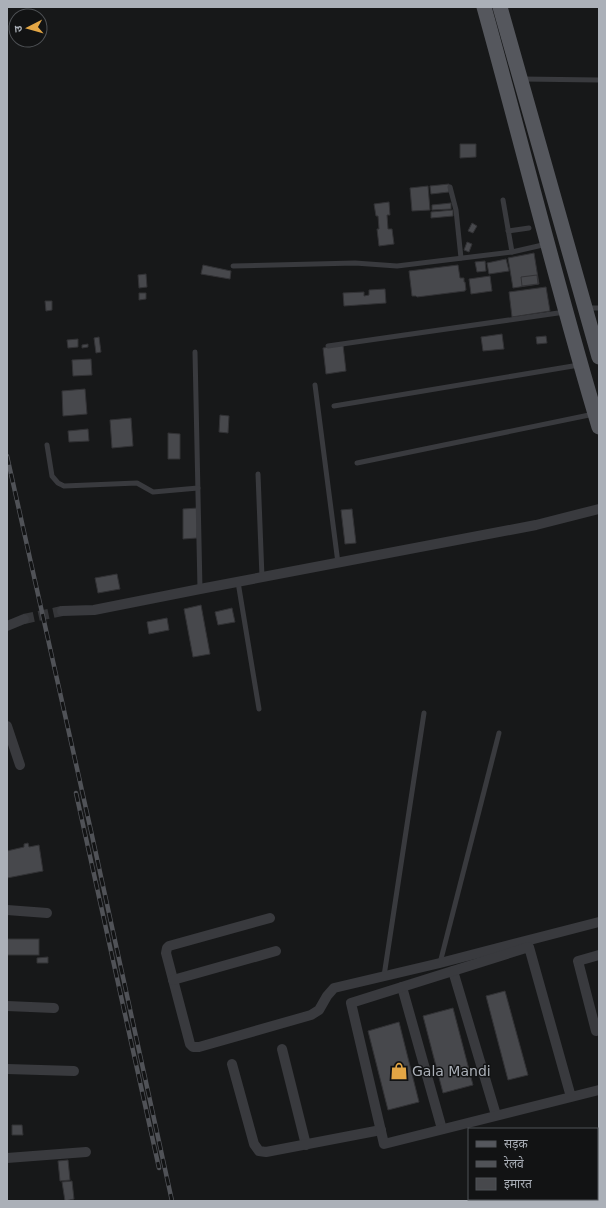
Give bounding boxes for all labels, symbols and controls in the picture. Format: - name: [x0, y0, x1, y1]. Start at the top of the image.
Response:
- north arrow: [8, 8, 48, 48]
- text: उ: [12, 25, 25, 33]
- shop icon: Gala Mandi: [389, 1061, 409, 1081]
- place label: Gala Mandi: [412, 1063, 491, 1079]
- legend: [468, 1128, 598, 1200]
- text: सड़क: [504, 1137, 529, 1151]
- text: रेलवे: [504, 1156, 524, 1171]
- text: इमारत: [504, 1177, 533, 1191]

